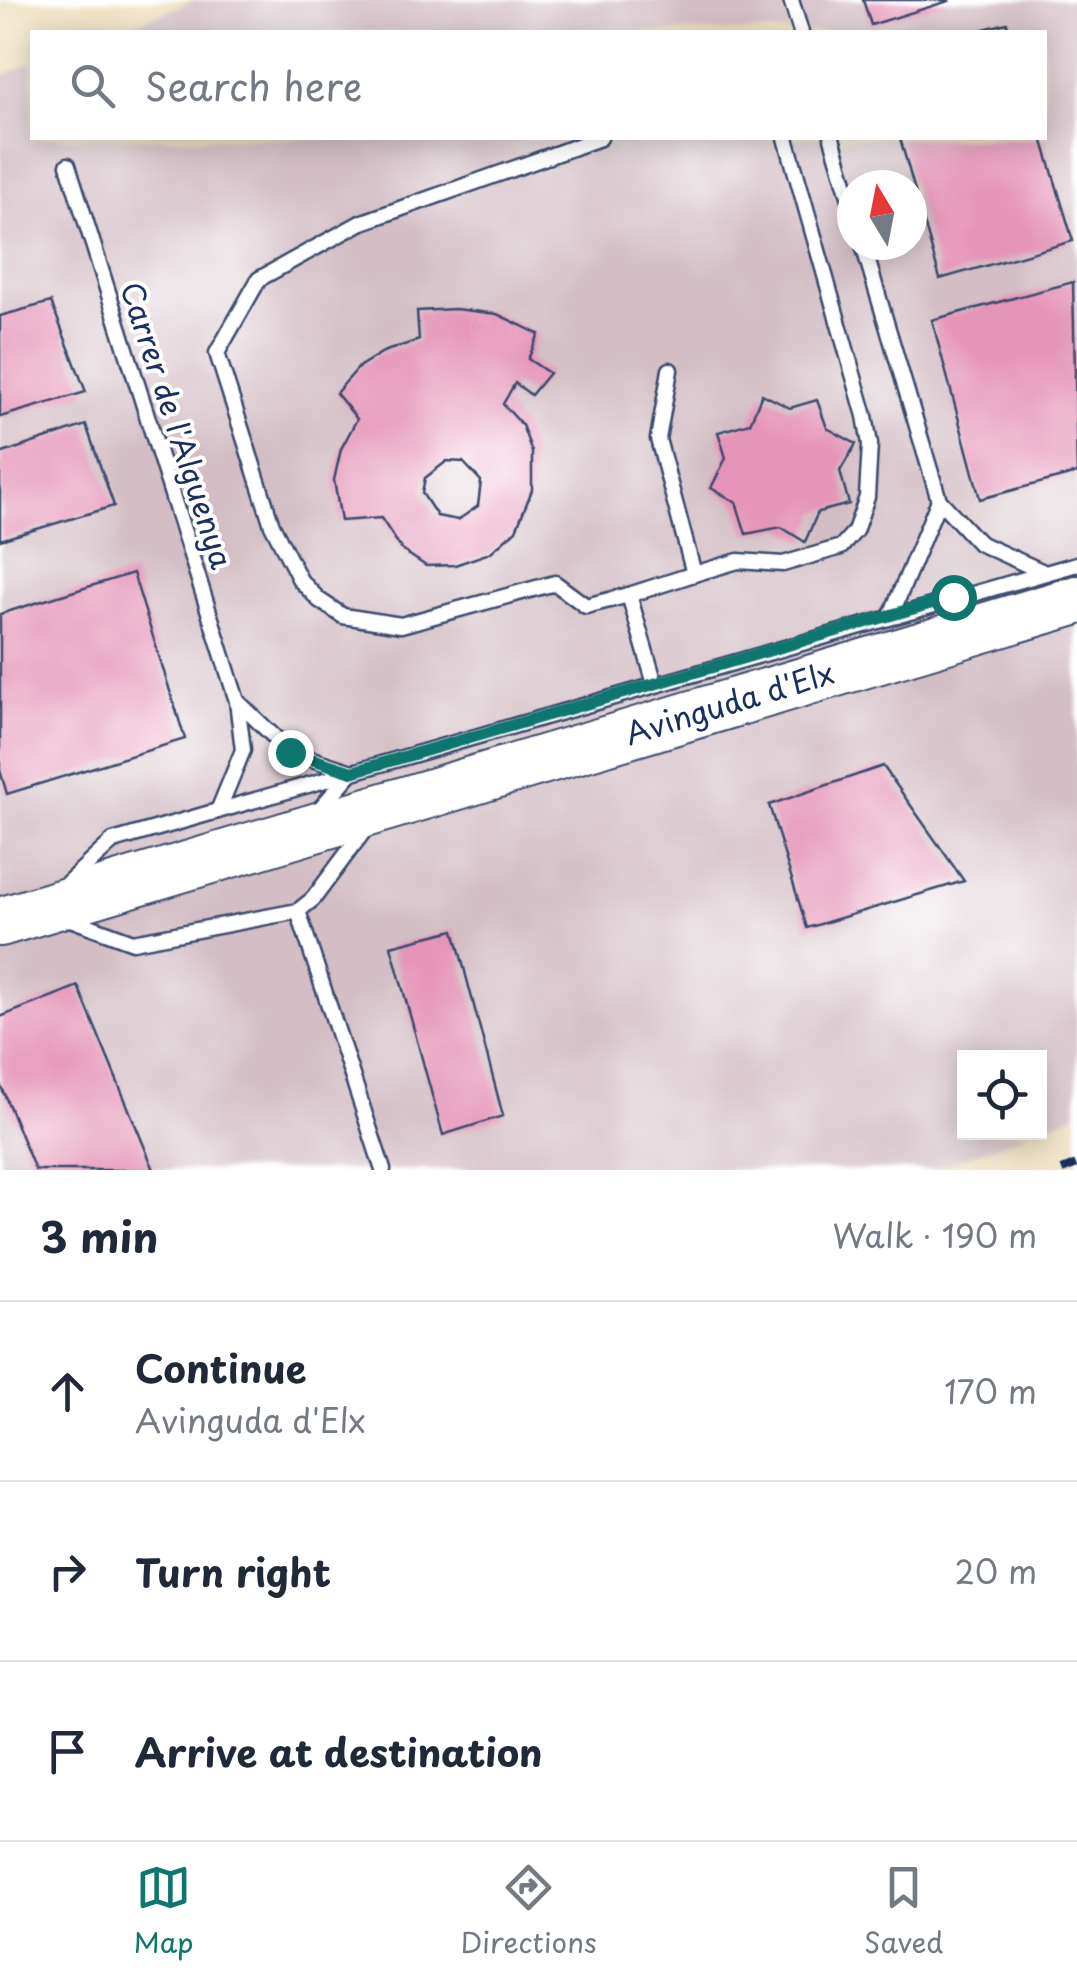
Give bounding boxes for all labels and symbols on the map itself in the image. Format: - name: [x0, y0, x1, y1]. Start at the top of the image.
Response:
- north arrow: [837, 170, 927, 260]
- street label: Carrer de l'Alguenya: [110, 276, 246, 575]
- route start: [931, 575, 977, 621]
- street label: Avinguda d'Elx: [619, 649, 839, 755]
- route end: [268, 730, 314, 776]

